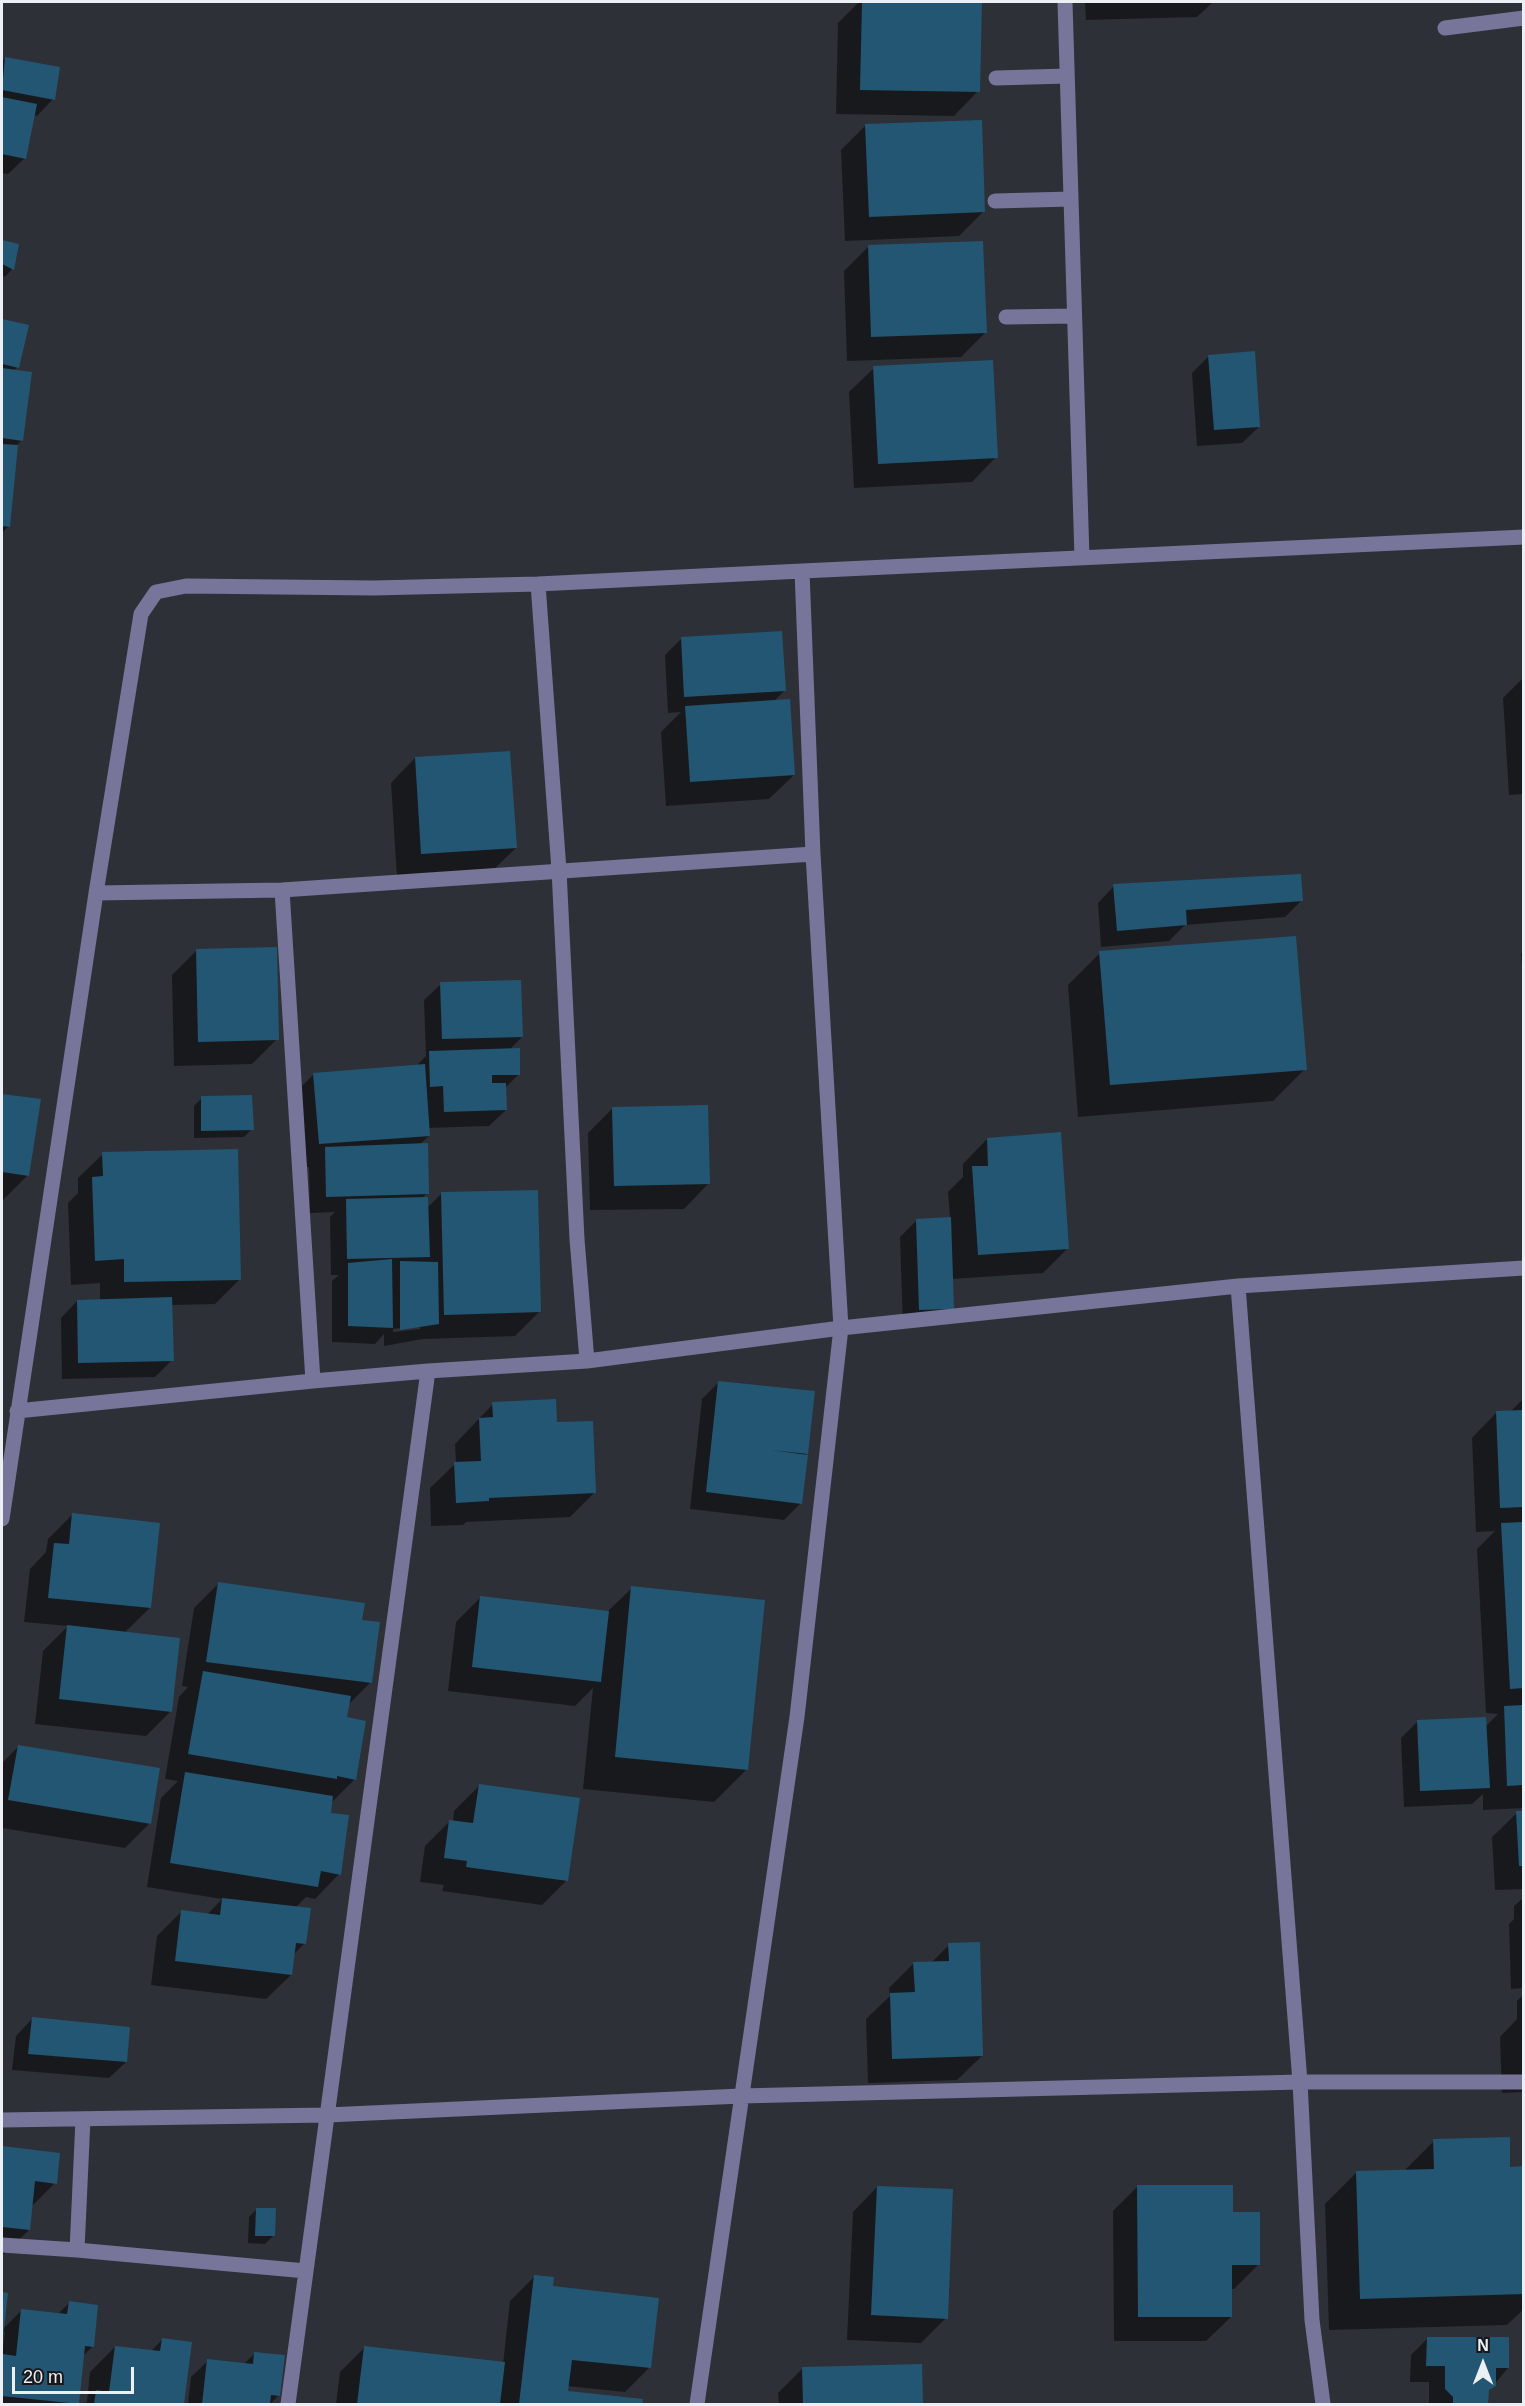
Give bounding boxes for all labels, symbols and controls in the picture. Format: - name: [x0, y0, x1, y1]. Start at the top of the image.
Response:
- north arrow: [1453, 2334, 1513, 2394]
- text: N: [1477, 2337, 1489, 2354]
- scale bar: [15, 2355, 136, 2393]
- text: 20 m: [23, 2367, 63, 2387]

